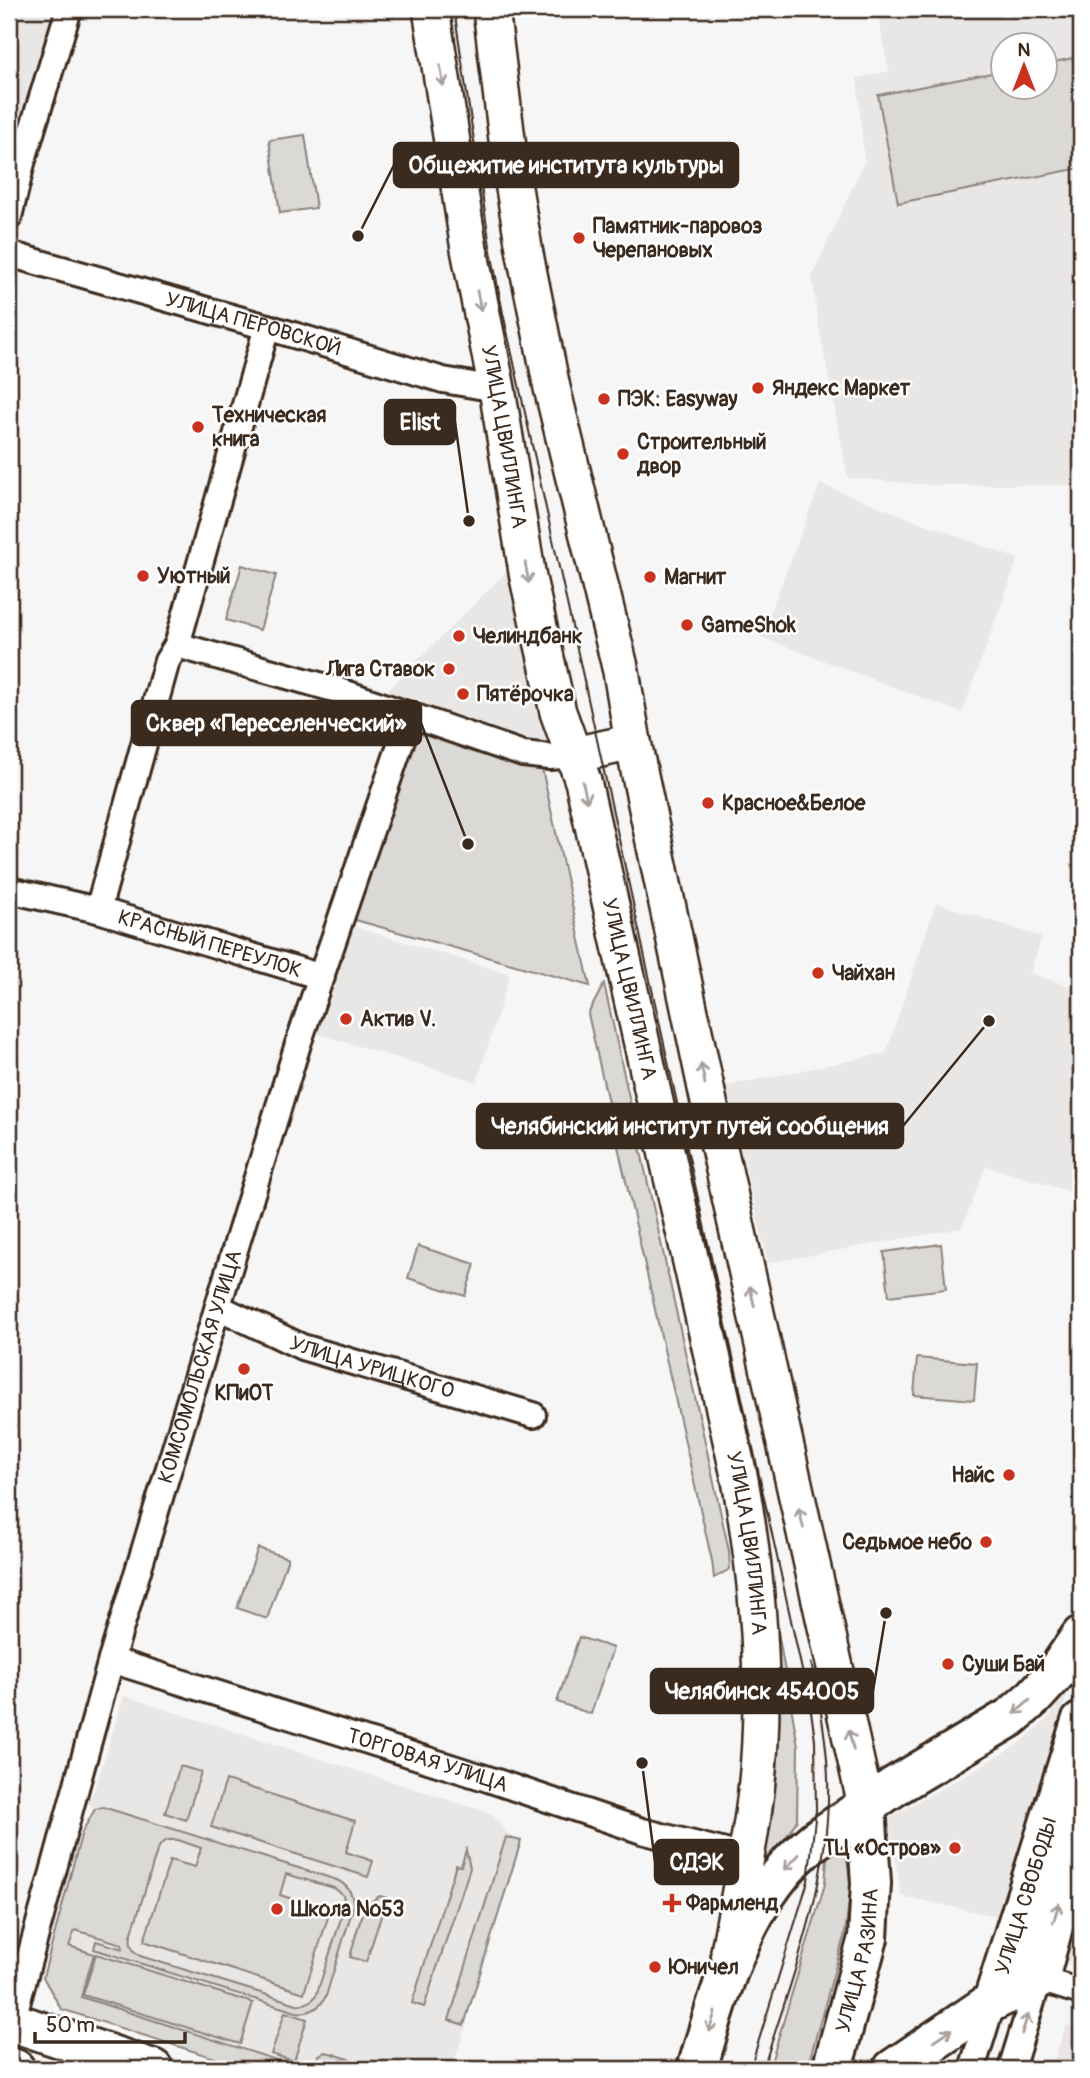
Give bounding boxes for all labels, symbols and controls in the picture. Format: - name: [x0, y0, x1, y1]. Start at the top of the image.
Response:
- north arrow: [988, 32, 1058, 102]
- text: N: [1018, 38, 1031, 62]
- one-way arrow: [436, 64, 449, 87]
- callout: Общежитие института культуры: [394, 143, 738, 187]
- text: Общежитие института культуры: [408, 151, 724, 180]
- place label: Памятник-паровоз Черепановых: [593, 213, 763, 264]
- marker: Памятник-паровоз Черепановых: [571, 230, 587, 246]
- street label: УЛИЦА ПЕРОВСКОЙ: [163, 286, 344, 362]
- one-way arrow: [473, 289, 486, 312]
- street label: УЛИЦА ЦВИЛЛИНГА: [475, 343, 533, 530]
- place label: Яндекс Маркет: [772, 375, 911, 402]
- marker: Яндекс Маркет: [750, 380, 766, 396]
- place label: ПЭК: Easyway: [618, 386, 737, 413]
- marker: ПЭК: Easyway: [596, 391, 612, 407]
- callout: Elist: [385, 400, 455, 444]
- place label: Техническая книга: [211, 402, 327, 453]
- text: Elist: [399, 408, 441, 437]
- marker: Техническая книга: [190, 419, 206, 435]
- place label: Строительный двор: [636, 429, 767, 480]
- marker: Строительный двор: [615, 446, 631, 462]
- one-way arrow: [521, 561, 535, 584]
- place label: Уютный: [157, 563, 231, 590]
- place label: Магнит: [664, 564, 727, 591]
- marker: Уютный: [135, 568, 151, 584]
- marker: Магнит: [642, 569, 658, 585]
- place label: GameShok: [701, 612, 796, 639]
- marker: GameShok: [679, 617, 695, 633]
- place label: Челиндбанк: [473, 623, 583, 650]
- marker: Челиндбанк: [451, 628, 467, 644]
- place label: Лига Ставок: [325, 656, 435, 683]
- marker: Лига Ставок: [441, 661, 457, 677]
- place label: Пятёрочка: [477, 681, 574, 708]
- marker: Пятёрочка: [455, 686, 471, 702]
- callout: Сквер «Переселенческий»: [132, 701, 421, 745]
- text: Сквер «Переселенческий»: [146, 709, 407, 738]
- one-way arrow: [579, 780, 593, 803]
- place label: Красное&Белое: [722, 790, 866, 817]
- marker: Красное&Белое: [700, 795, 716, 811]
- street label: УЛИЦА ЦВИЛЛИНГА: [596, 896, 663, 1082]
- street label: КРАСНЫЙ ПЕРЕУЛОК: [115, 903, 305, 984]
- place label: Чайхан: [832, 960, 895, 987]
- marker: Чайхан: [810, 965, 826, 981]
- place label: Актив V.: [360, 1006, 436, 1033]
- marker: Актив V.: [338, 1011, 354, 1027]
- one-way arrow: [695, 1063, 709, 1086]
- callout: Челябинский институт путей сообщения: [477, 1104, 903, 1148]
- text: Челябинский институт путей сообщения: [491, 1112, 889, 1141]
- street label: КОМСОМОЛЬСКАЯ УЛИЦА: [152, 1246, 248, 1486]
- one-way arrow: [744, 1285, 758, 1308]
- street label: УЛИЦА УРИЦКОГО: [285, 1330, 458, 1405]
- marker: КПиОТ: [236, 1361, 252, 1377]
- place label: КПиОТ: [214, 1380, 274, 1407]
- street label: УЛИЦА ЦВИЛЛИНГА: [720, 1449, 773, 1636]
- place label: Найс: [951, 1462, 995, 1489]
- marker: Найс: [1001, 1467, 1017, 1483]
- one-way arrow: [794, 1507, 807, 1530]
- place label: Седьмое небо: [842, 1529, 973, 1556]
- marker: Седьмое небо: [978, 1534, 994, 1550]
- place label: Суши Бай: [962, 1651, 1045, 1678]
- marker: Суши Бай: [940, 1656, 956, 1672]
- callout: Челябинск 454005: [651, 1669, 873, 1713]
- text: Челябинск 454005: [665, 1677, 859, 1706]
- one-way arrow: [1014, 1699, 1032, 1715]
- street label: ТОРГОВАЯ УЛИЦА: [344, 1722, 512, 1798]
- one-way arrow: [843, 1729, 857, 1752]
- street label: УЛИЦА СВОБОДЫ: [989, 1814, 1063, 1978]
- place label: ТЦ «Остров»: [822, 1835, 941, 1862]
- callout: СДЭК: [655, 1840, 738, 1884]
- marker: ТЦ «Остров»: [947, 1840, 963, 1856]
- text: СДЭК: [669, 1848, 725, 1877]
- one-way arrow: [783, 1853, 800, 1870]
- street label: УЛИЦА РАЗИНА: [829, 1888, 884, 2036]
- place label: Фармленд: [685, 1890, 778, 1917]
- marker: Фармленд: [664, 1895, 680, 1911]
- place label: Школа №53: [290, 1896, 404, 1923]
- marker: Школа №53: [269, 1901, 285, 1917]
- one-way arrow: [1051, 1902, 1064, 1924]
- place label: Юничел: [668, 1954, 739, 1981]
- marker: Юничел: [647, 1959, 663, 1975]
- scale bar: [35, 2001, 186, 2045]
- one-way arrow: [704, 2010, 717, 2032]
- text: 50 m: [46, 2012, 95, 2039]
- one-way arrow: [1020, 2014, 1032, 2036]
- one-way arrow: [933, 2028, 952, 2042]

